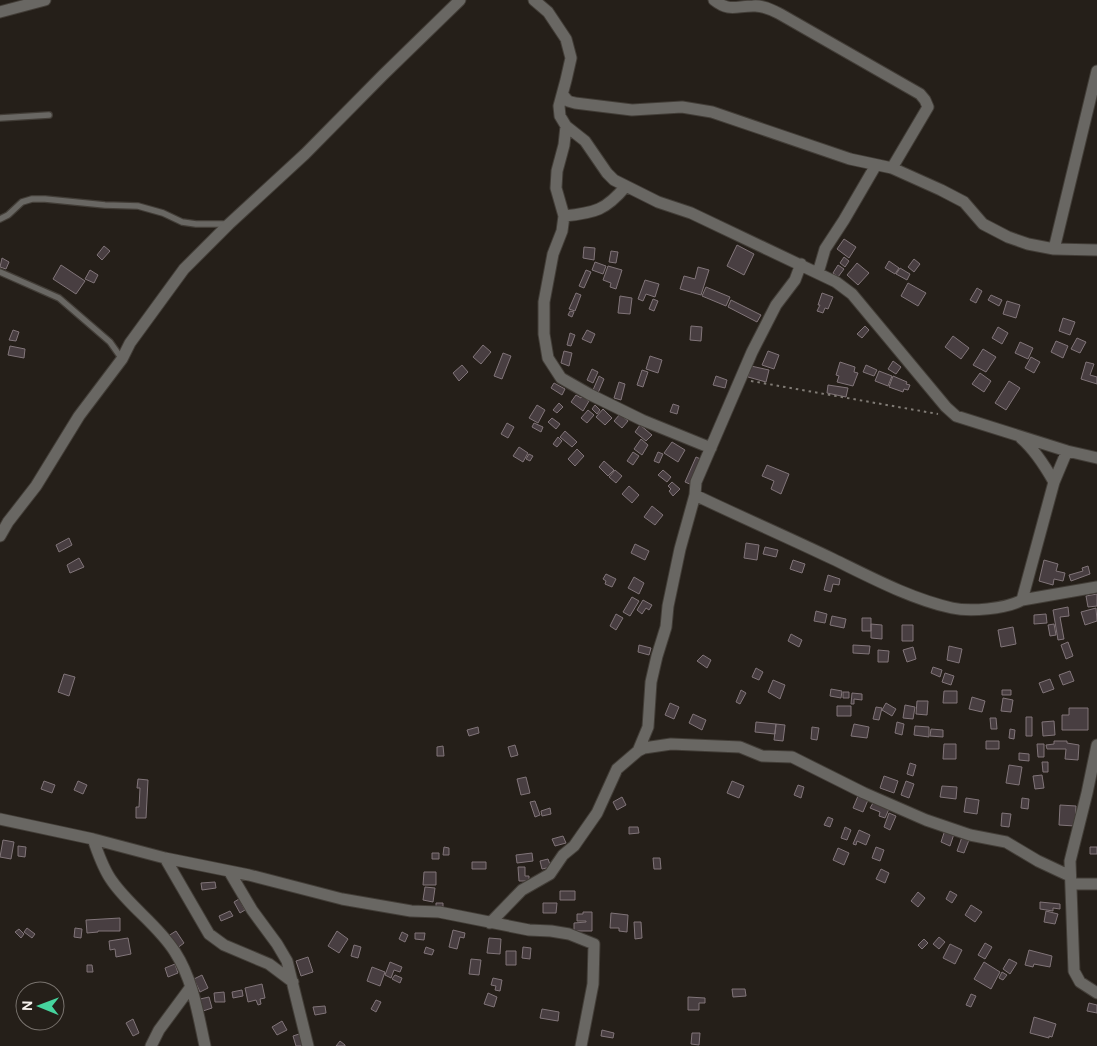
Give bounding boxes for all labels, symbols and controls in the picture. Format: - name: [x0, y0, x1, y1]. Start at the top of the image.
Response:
- north arrow: [15, 981, 65, 1031]
- text: N: [18, 1001, 36, 1011]

